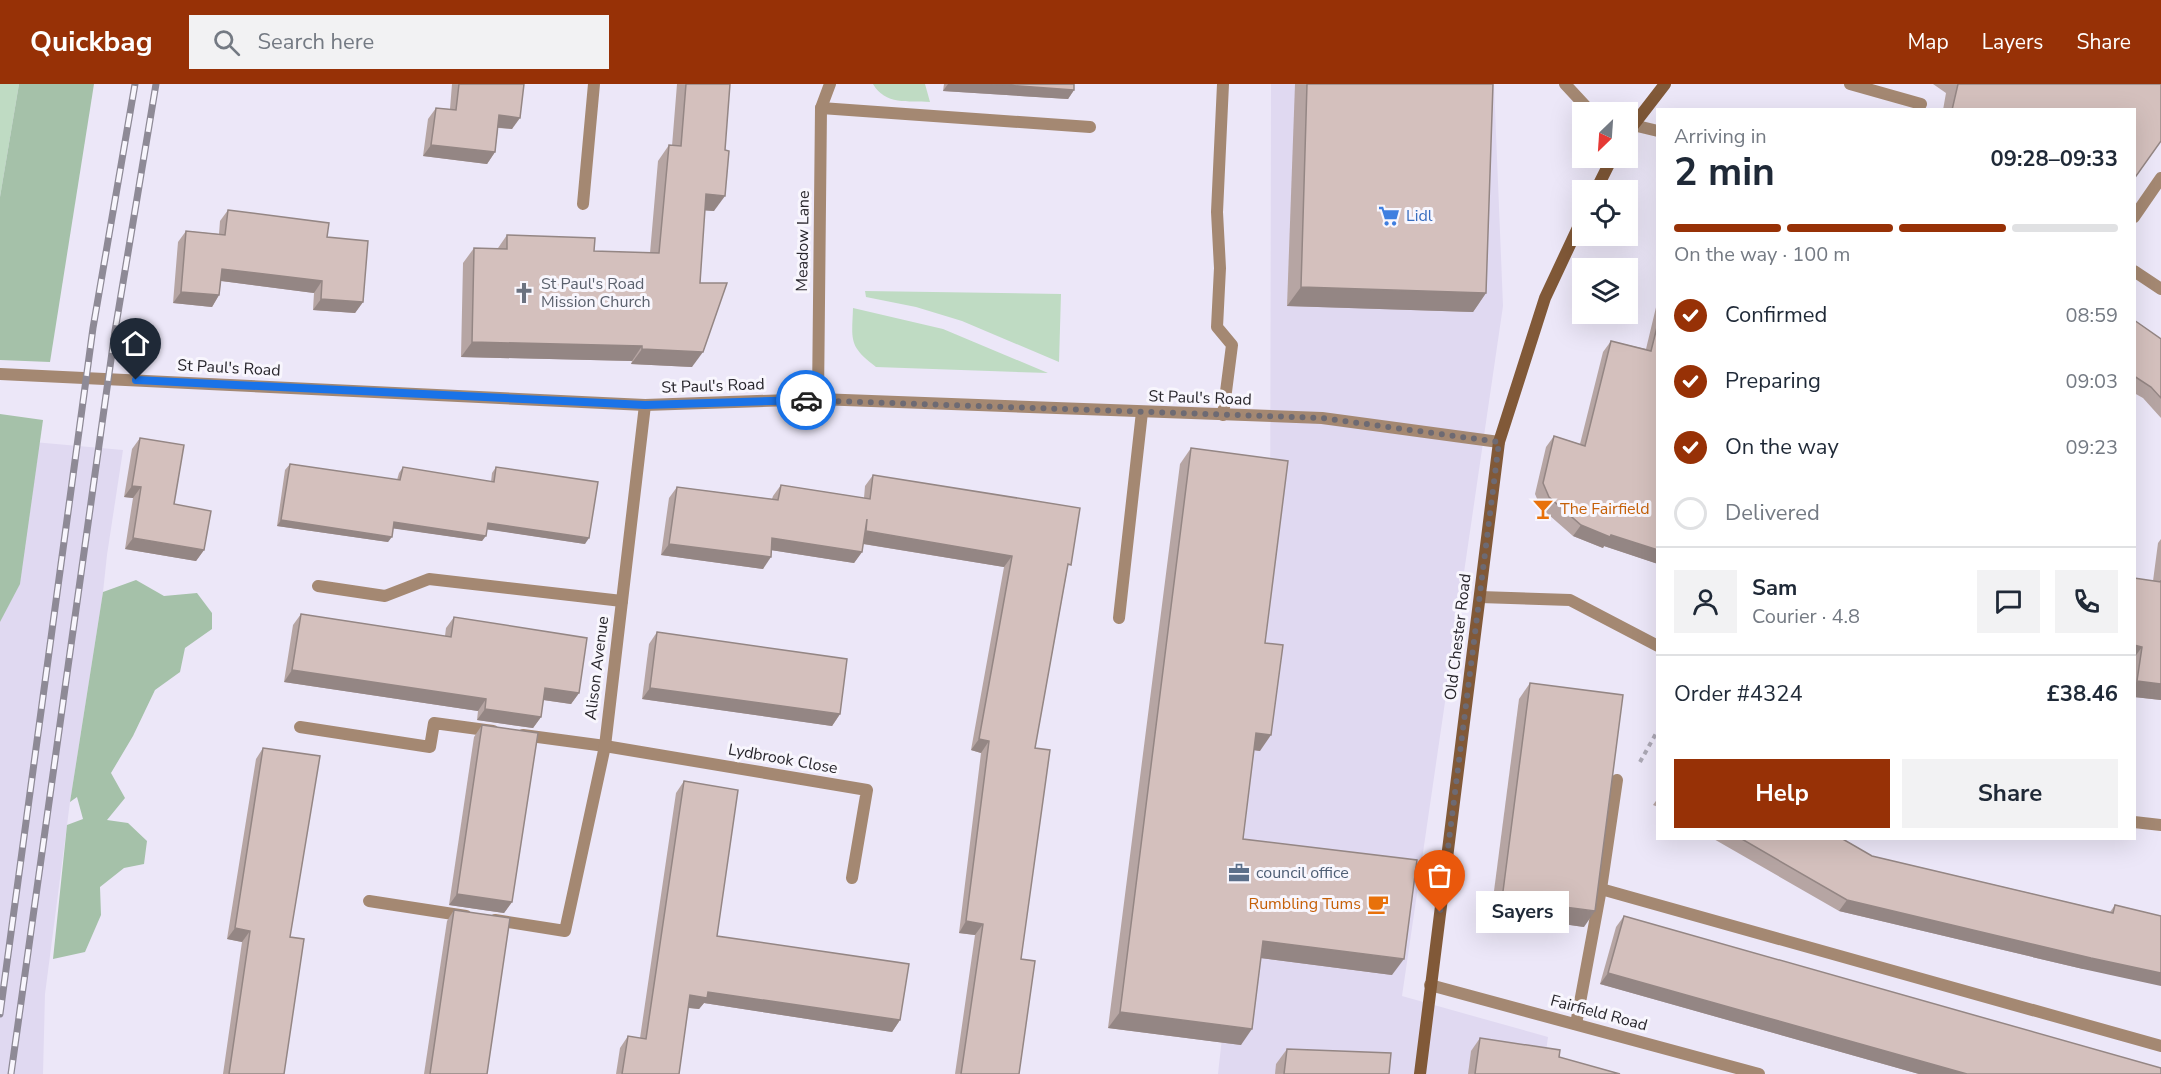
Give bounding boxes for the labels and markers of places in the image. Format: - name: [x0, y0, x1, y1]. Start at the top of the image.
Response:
- supermarket icon: Lidl: [1377, 204, 1401, 228]
- place label: Lidl: [1406, 205, 1433, 227]
- place label: St Paul's Road Mission Church: [541, 273, 651, 313]
- church icon: St Paul's Road Mission Church: [512, 281, 536, 305]
- pin: [110, 318, 161, 380]
- bar icon: The Fairfield: [1531, 497, 1555, 521]
- place label: The Fairfield: [1560, 498, 1650, 520]
- pin: [1414, 850, 1465, 912]
- office icon: council office: [1227, 861, 1251, 885]
- place label: council office: [1256, 862, 1349, 884]
- callout: Sayers: [1476, 891, 1569, 933]
- cafe icon: Rumbling Tums: [1366, 892, 1390, 916]
- place label: Rumbling Tums: [1248, 893, 1361, 915]

